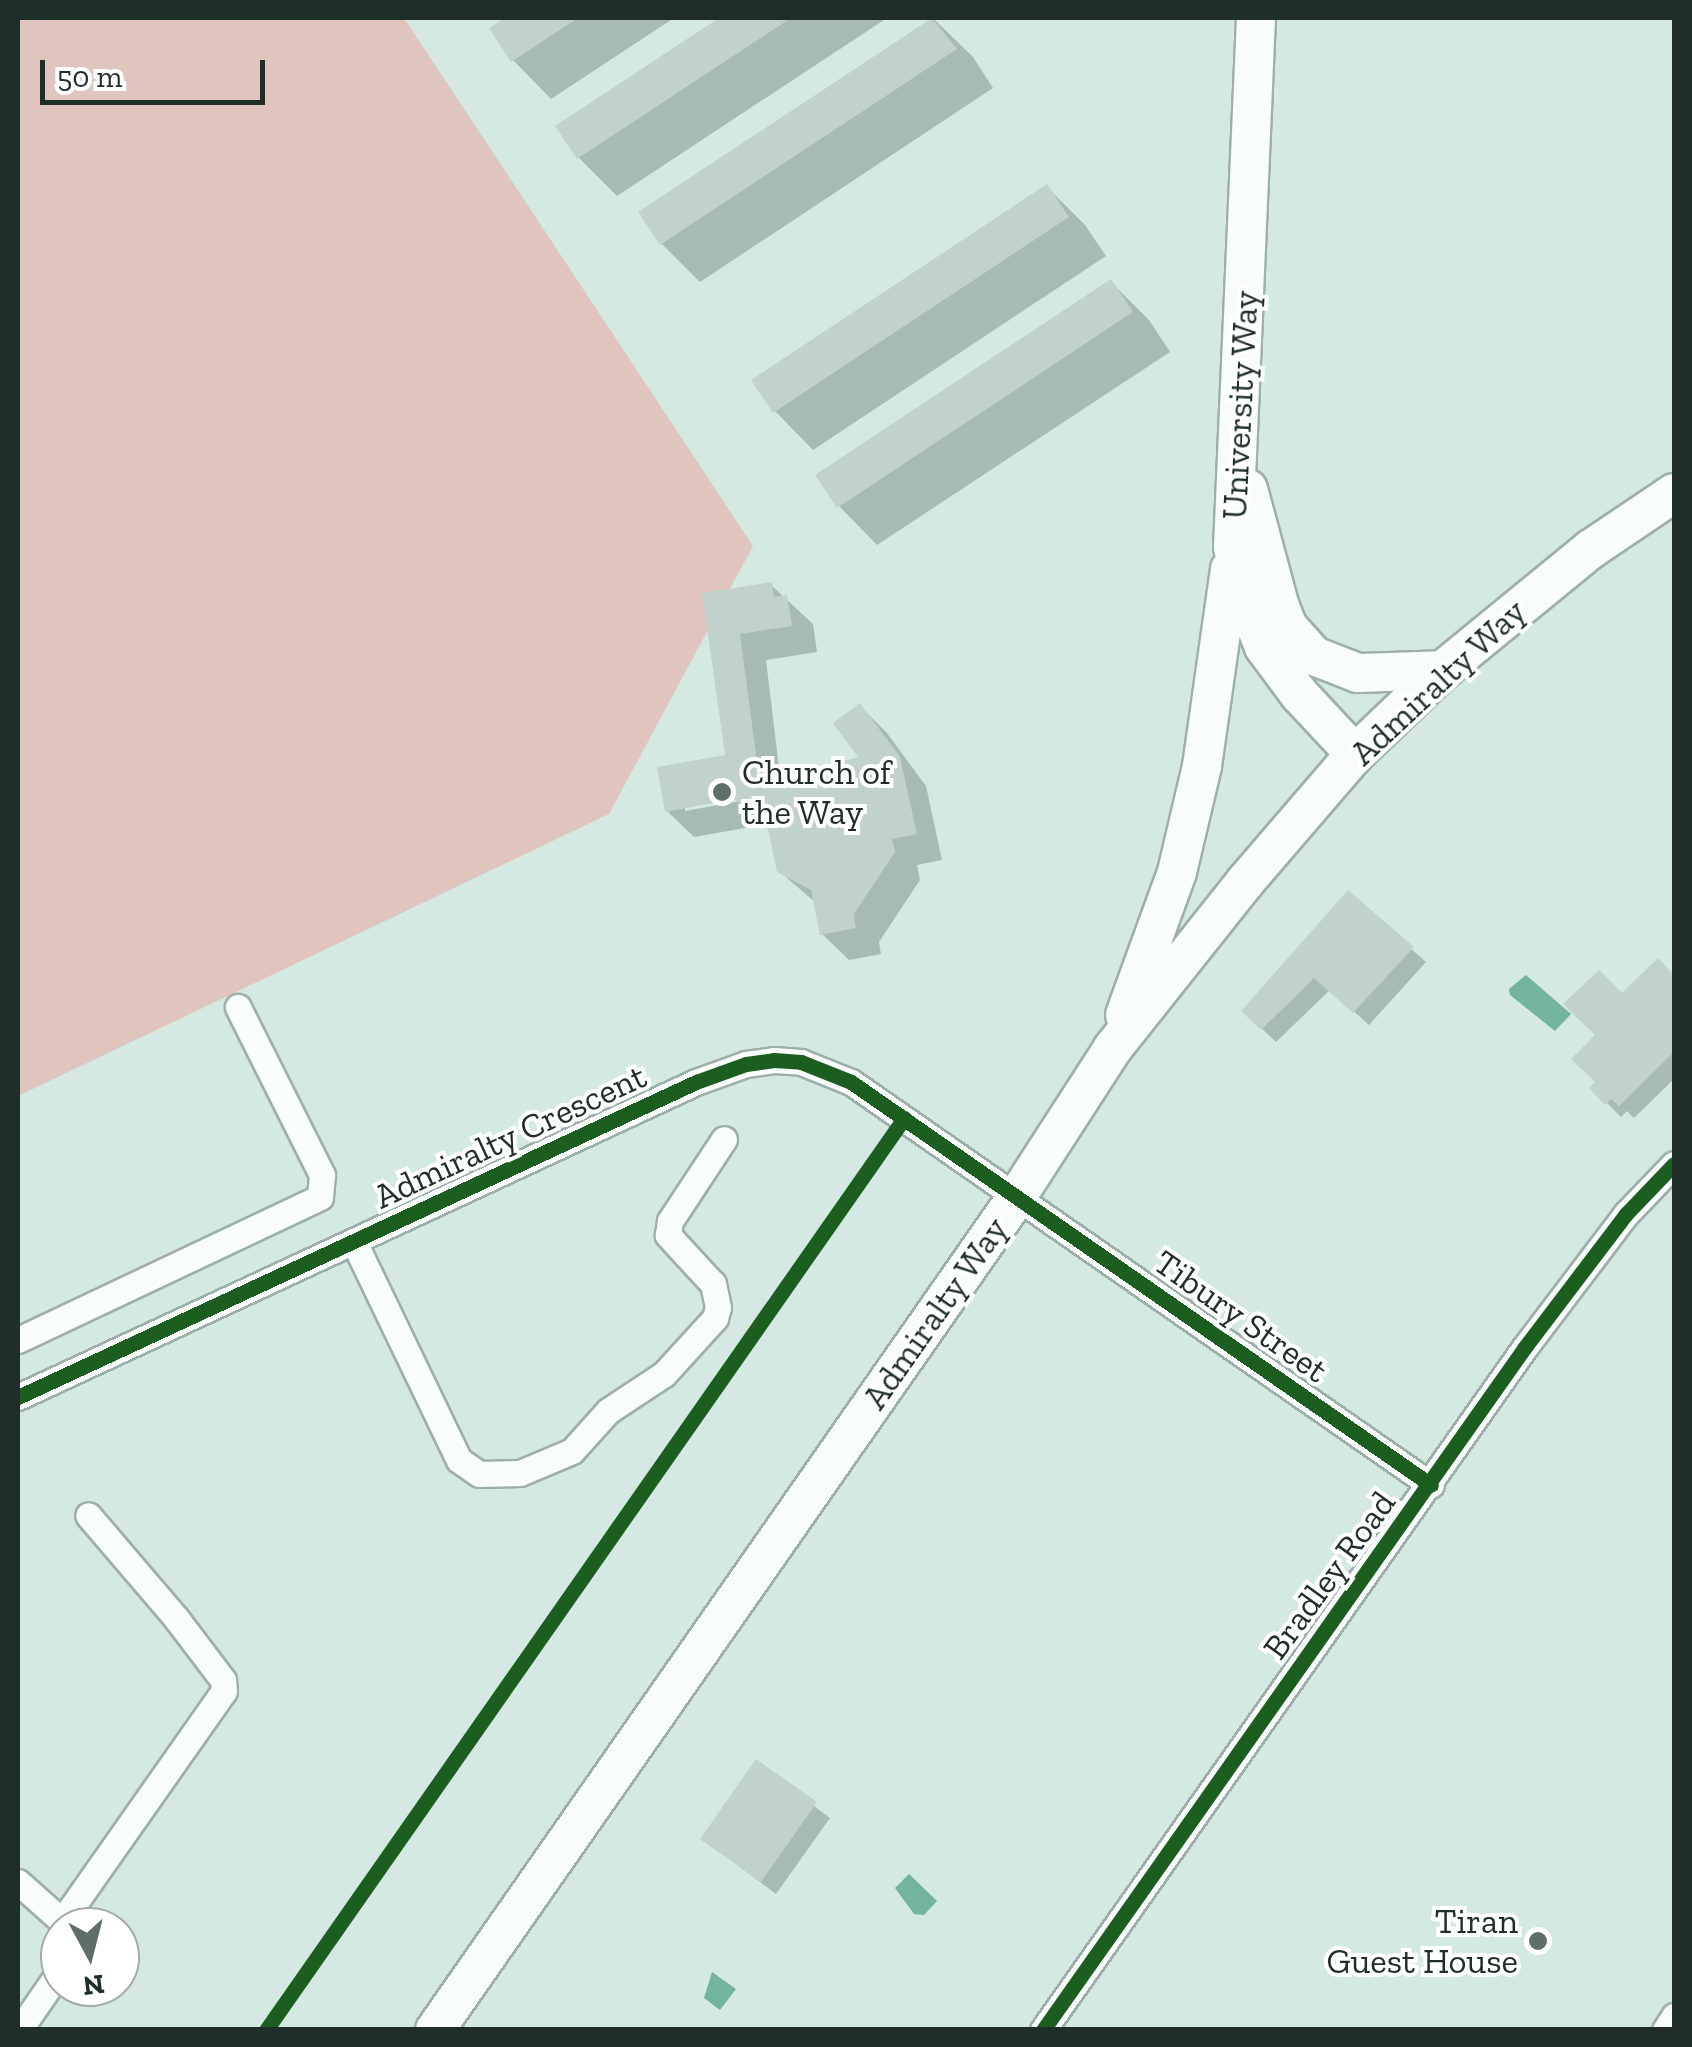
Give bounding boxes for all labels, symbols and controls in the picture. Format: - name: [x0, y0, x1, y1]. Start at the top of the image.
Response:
- scale bar: [45, 40, 270, 102]
- text: 50 m: [57, 59, 122, 95]
- street label: University Way: [1213, 288, 1267, 522]
- street label: Admiralty Way: [1341, 589, 1535, 775]
- place label: Church of the Way: [742, 751, 891, 833]
- marker: Church of the Way: [711, 781, 733, 803]
- street label: Admiralty Crescent: [367, 1054, 653, 1218]
- street label: Admiralty Way: [853, 1208, 1017, 1418]
- street label: Tibury Street: [1146, 1241, 1336, 1391]
- street label: Bradley Road: [1254, 1482, 1404, 1668]
- place label: Tiran Guest House: [1326, 1900, 1518, 1982]
- north arrow: [40, 1907, 140, 2007]
- marker: Tiran Guest House: [1527, 1930, 1549, 1952]
- text: N: [81, 1968, 106, 2003]

